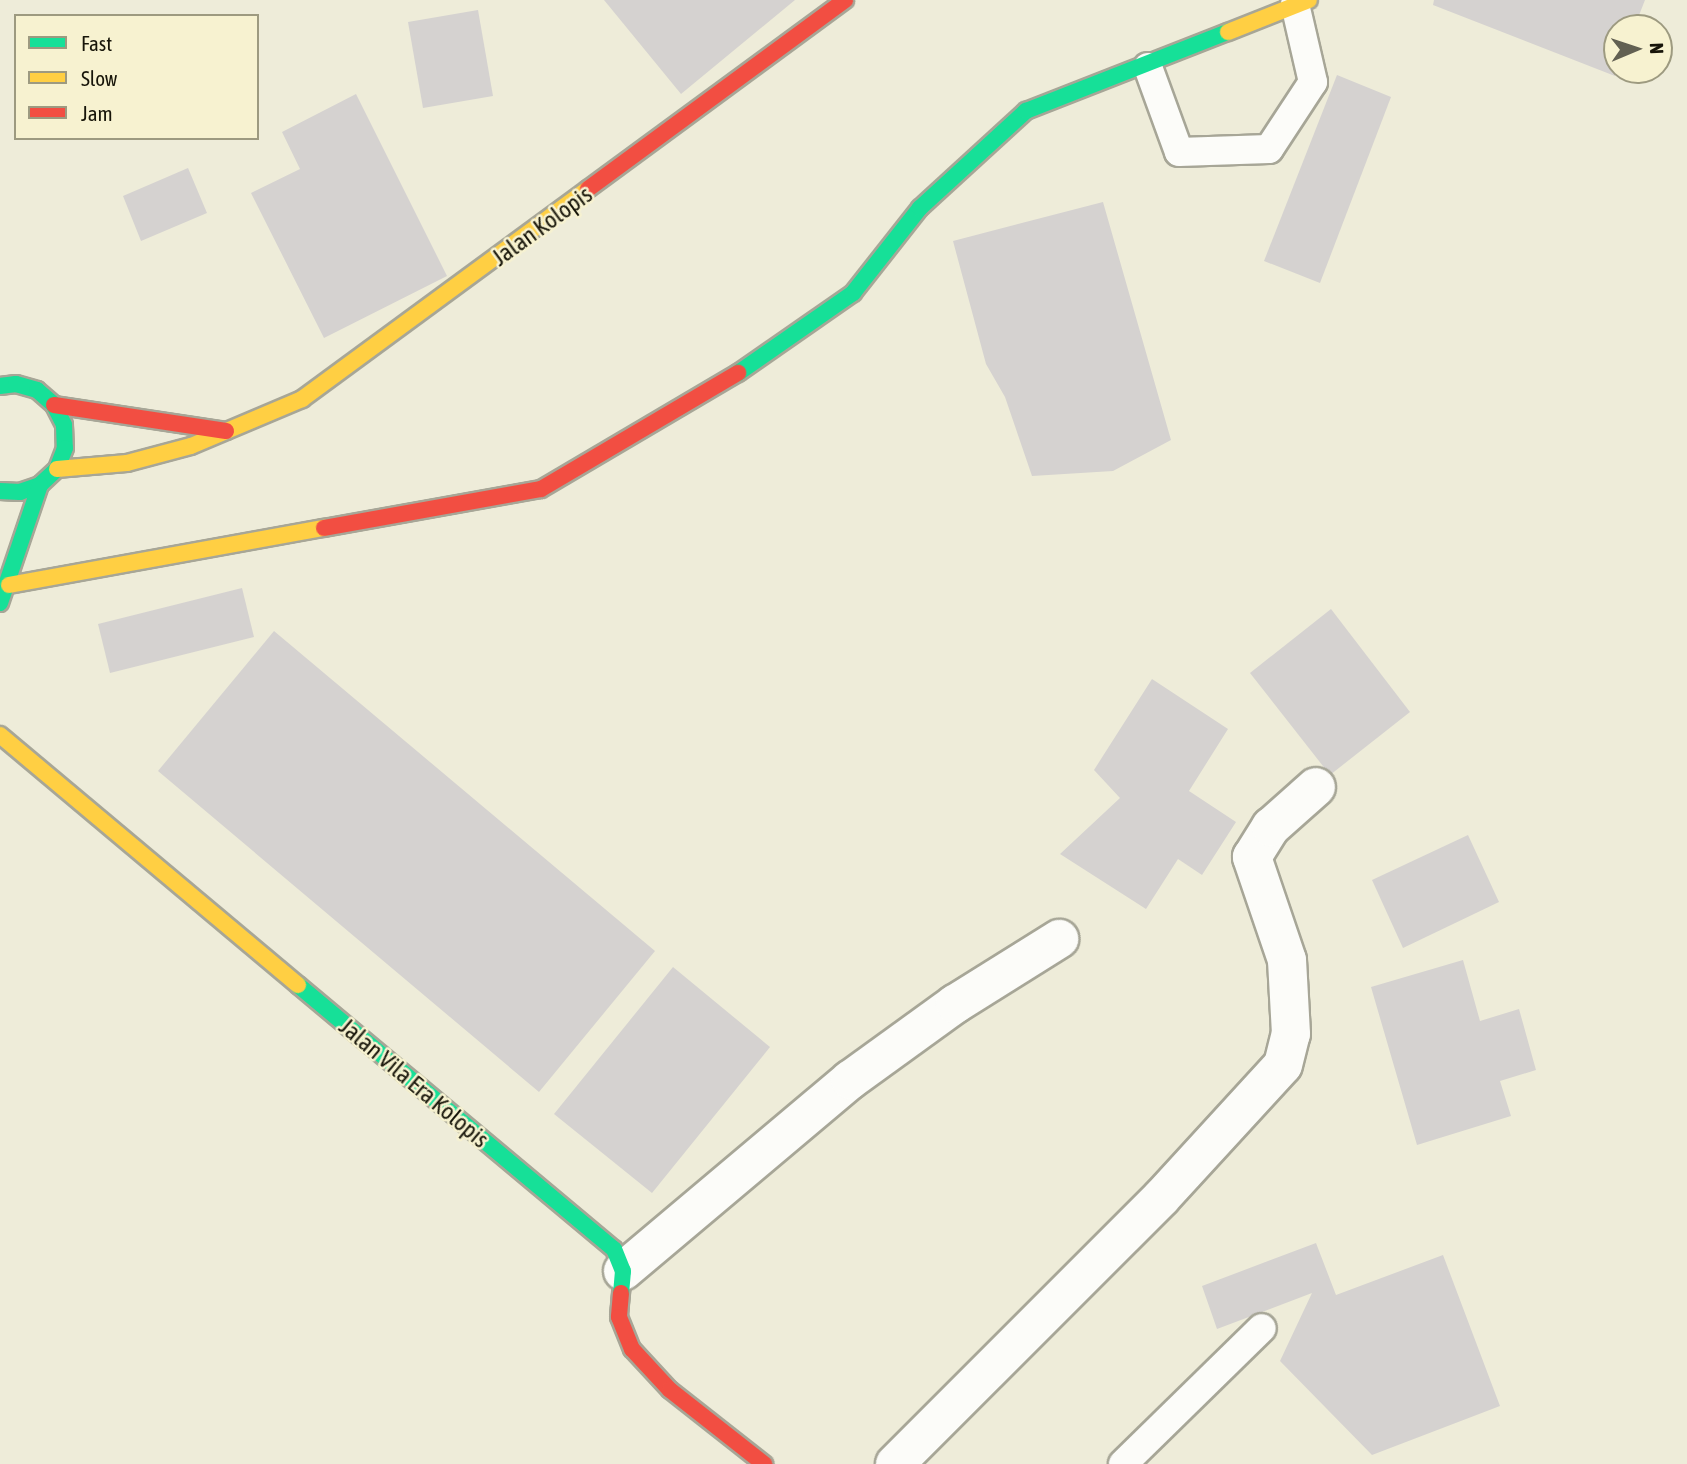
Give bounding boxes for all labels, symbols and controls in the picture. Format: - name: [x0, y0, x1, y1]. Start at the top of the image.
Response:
- legend: [14, 14, 259, 140]
- north arrow: [1603, 14, 1673, 84]
- text: Fast: [81, 31, 112, 55]
- text: N: [1646, 42, 1668, 54]
- text: Slow: [81, 66, 117, 90]
- text: Jam: [81, 101, 113, 125]
- street label: Jalan Kolopis: [486, 180, 598, 272]
- street label: Jalan Vila Era Kolopis: [334, 1012, 494, 1154]

